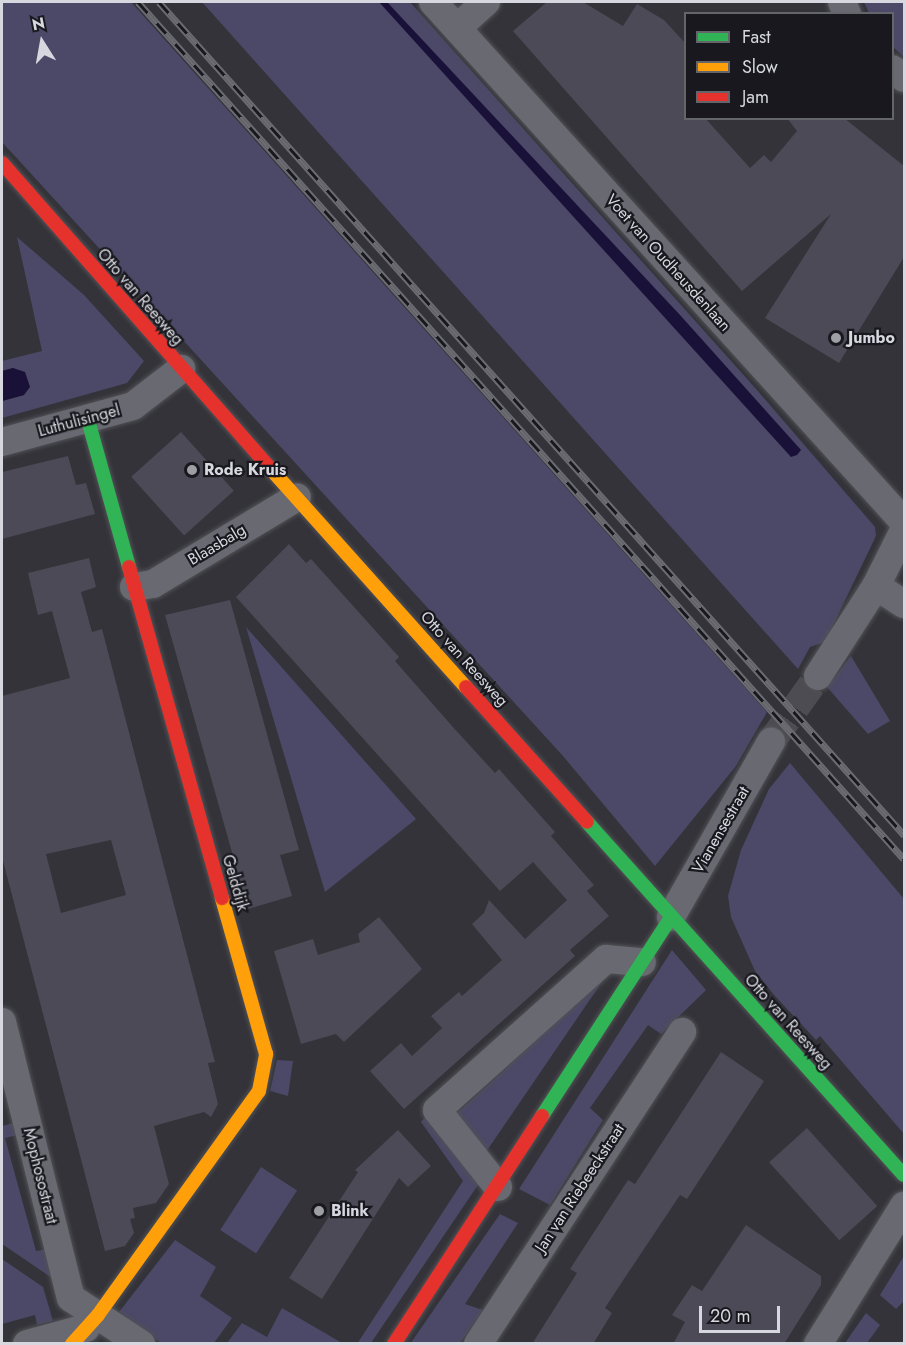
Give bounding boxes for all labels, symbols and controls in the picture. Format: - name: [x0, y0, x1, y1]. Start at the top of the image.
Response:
- text: N: [30, 11, 47, 36]
- north arrow: [12, 12, 72, 72]
- legend: [684, 12, 894, 120]
- text: Fast: [742, 24, 771, 50]
- text: Slow: [742, 54, 778, 80]
- text: Jam: [742, 84, 769, 110]
- street label: Voet van Oudheusdenlaan: [601, 191, 735, 335]
- street label: Otto van Reesweg: [93, 245, 187, 349]
- place label: Jumbo: [848, 328, 895, 348]
- marker: Jumbo: [829, 331, 843, 345]
- street label: Luthulisingel: [36, 401, 122, 441]
- place label: Rode Kruis: [204, 460, 286, 480]
- marker: Rode Kruis: [185, 463, 199, 477]
- street label: Blaasbalg: [185, 520, 249, 570]
- street label: Otto van Reesweg: [416, 607, 512, 711]
- street label: Vianensestraat: [688, 783, 754, 877]
- street label: Gelddijk: [218, 853, 252, 913]
- street label: Otto van Reesweg: [740, 970, 836, 1074]
- street label: Jan van Riebeeckstraat: [531, 1120, 629, 1256]
- street label: Mophosostraat: [19, 1126, 61, 1226]
- place label: Blink: [331, 1201, 369, 1221]
- marker: Blink: [312, 1204, 326, 1218]
- scale bar: [702, 1294, 783, 1332]
- text: 20 m: [710, 1303, 750, 1329]

